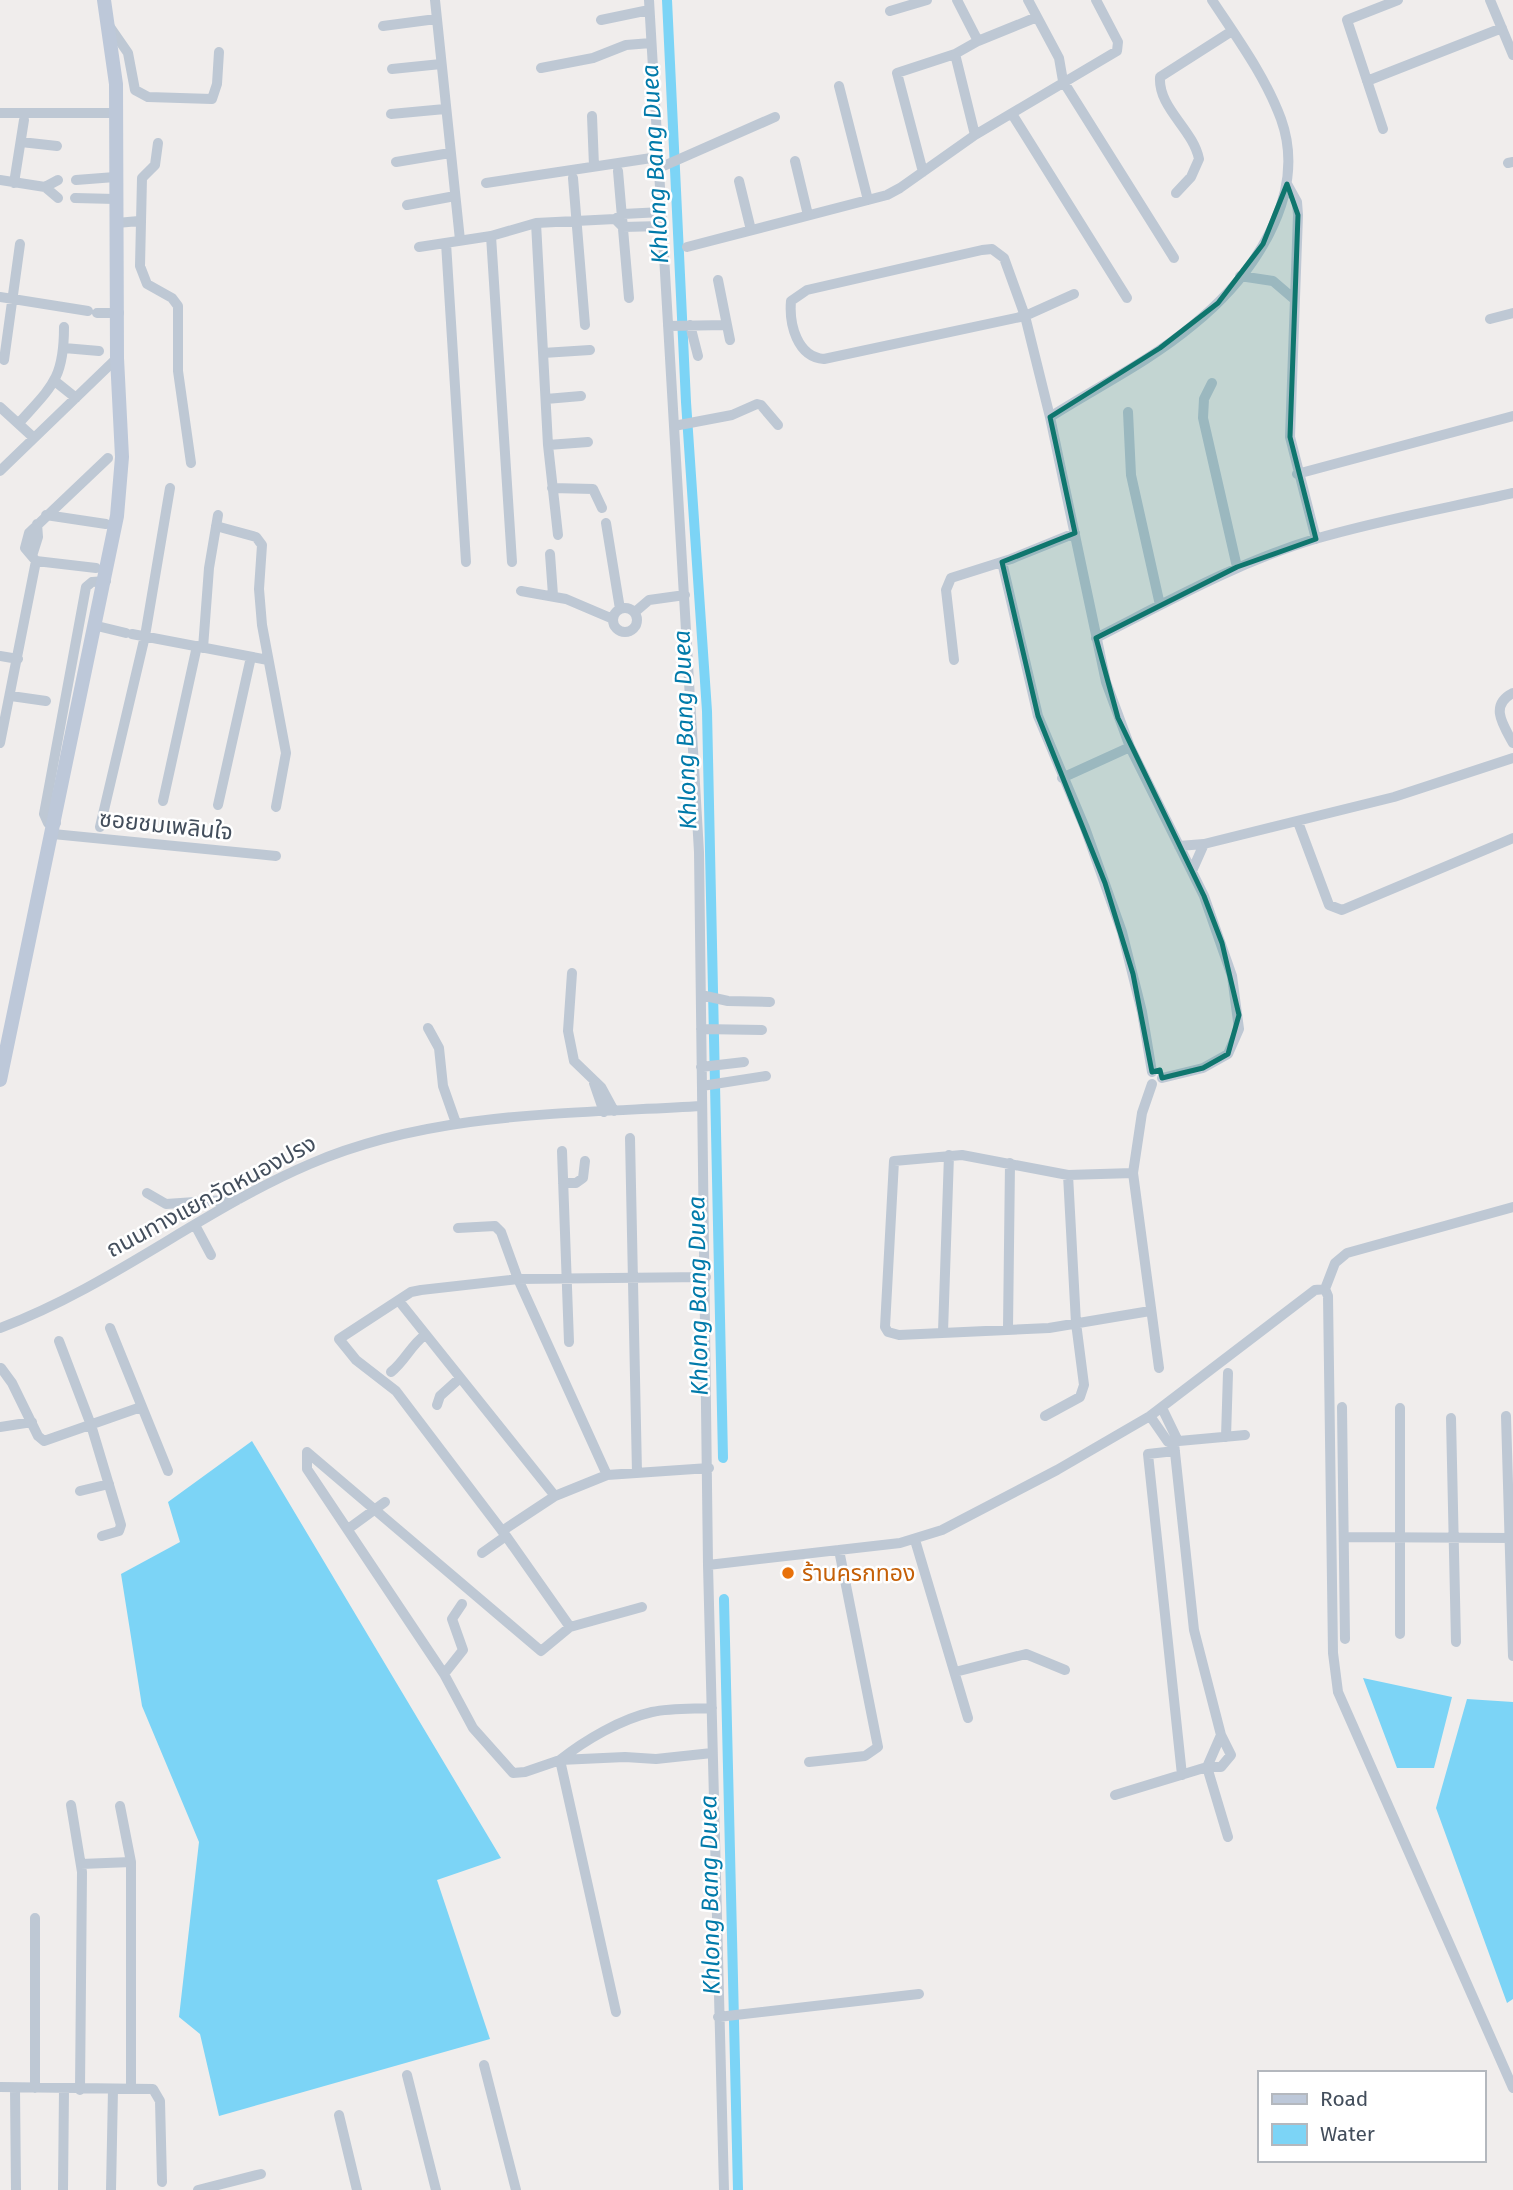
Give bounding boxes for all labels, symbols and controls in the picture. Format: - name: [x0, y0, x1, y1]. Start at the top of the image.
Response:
- water label: Khlong Bang Duea: [636, 63, 674, 265]
- water label: Khlong Bang Duea: [668, 630, 702, 830]
- street label: ซอยชมเพลินใจ: [98, 804, 234, 846]
- street label: ถนนทางแยกวัดหนองปรง: [101, 1129, 321, 1263]
- water label: Khlong Bang Duea: [682, 1196, 714, 1396]
- place label: ร้านครกทอง: [802, 1559, 915, 1587]
- marker: ร้านครกทอง: [780, 1565, 796, 1581]
- water label: Khlong Bang Duea: [694, 1795, 726, 1995]
- legend: [1258, 2071, 1485, 2162]
- text: Road: [1320, 2086, 1368, 2112]
- text: Water: [1320, 2121, 1375, 2147]

